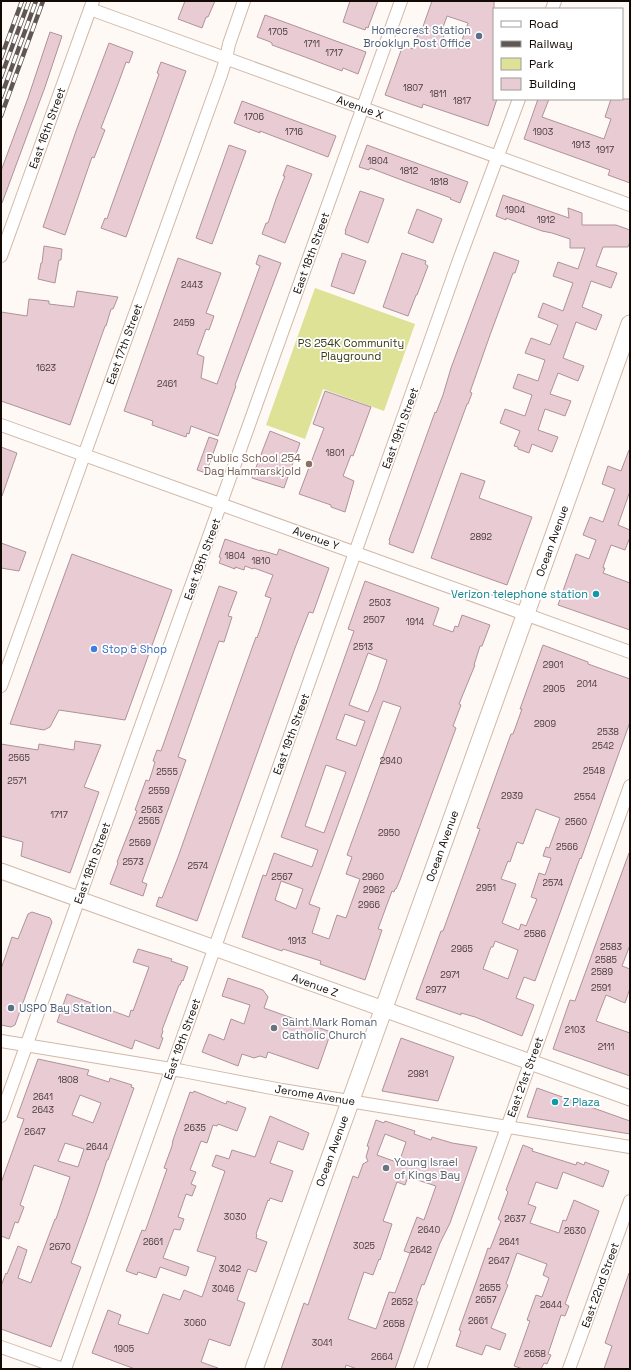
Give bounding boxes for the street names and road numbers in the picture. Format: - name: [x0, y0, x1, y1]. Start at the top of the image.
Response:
- street label: East 16th Street: [26, 85, 68, 171]
- street label: Avenue X: [335, 92, 385, 122]
- street label: East 18th Street: [290, 210, 332, 296]
- street label: East 17th Street: [103, 302, 145, 386]
- street label: East 19th Street: [379, 385, 421, 471]
- street label: Ocean Avenue: [533, 503, 571, 579]
- street label: East 18th Street: [181, 516, 223, 602]
- street label: Avenue Y: [291, 523, 341, 553]
- street label: East 19th Street: [270, 691, 312, 777]
- street label: Ocean Avenue: [423, 808, 461, 884]
- street label: East 18th Street: [71, 820, 113, 906]
- street label: Avenue Z: [290, 970, 340, 1000]
- street label: East 19th Street: [161, 996, 203, 1082]
- street label: East 21st Street: [504, 1035, 546, 1119]
- street label: Jerome Avenue: [274, 1082, 356, 1108]
- street label: Ocean Avenue: [313, 1113, 351, 1189]
- street label: East 22nd Street: [578, 1241, 622, 1329]

